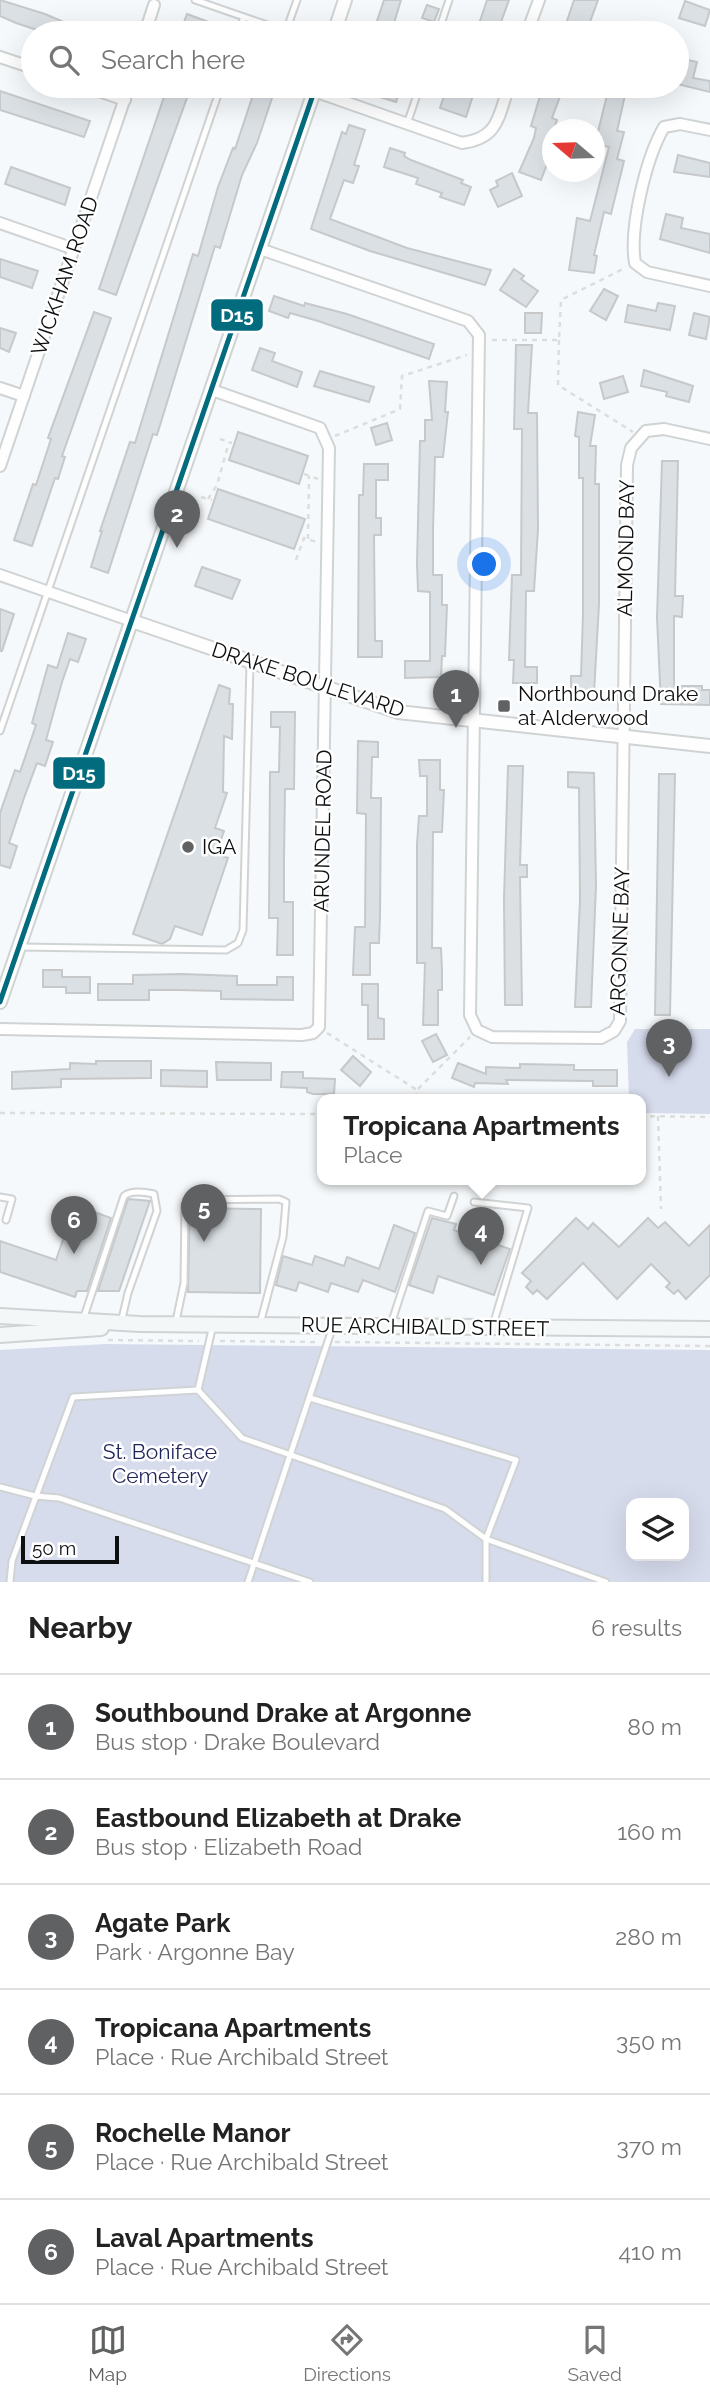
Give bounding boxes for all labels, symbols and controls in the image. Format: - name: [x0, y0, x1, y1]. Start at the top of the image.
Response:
- search box: [21, 21, 689, 98]
- icon: search: [45, 41, 83, 79]
- text: Search here: [101, 45, 245, 75]
- north arrow: [542, 119, 605, 182]
- street label: WICKHAM ROAD: [26, 193, 103, 359]
- line badge: D15: [210, 298, 264, 332]
- text: D15: [220, 304, 254, 326]
- street label: ALMOND BAY: [612, 479, 639, 617]
- pin: 2: [154, 490, 200, 548]
- your location: [467, 547, 501, 581]
- street label: DRAKE BOULEVARD: [209, 637, 408, 722]
- pin: 1: [433, 670, 479, 728]
- place label: Northbound Drake at Alderwood: [518, 681, 698, 730]
- marker: Northbound Drake at Alderwood: [496, 698, 512, 714]
- street label: ARUNDEL ROAD: [309, 749, 336, 913]
- line badge: D15: [52, 756, 106, 790]
- text: D15: [62, 762, 96, 784]
- place label: IGA: [202, 834, 236, 859]
- marker: IGA: [180, 839, 196, 855]
- street label: ARGONNE BAY: [604, 866, 635, 1016]
- pin: 3: [646, 1019, 692, 1077]
- popup: [317, 1094, 646, 1185]
- text: Tropicana Apartments: [343, 1111, 620, 1141]
- text: Place: [343, 1141, 402, 1168]
- pin: 5: [181, 1184, 227, 1242]
- pin: 6: [51, 1196, 97, 1254]
- pin: 4: [458, 1207, 504, 1265]
- street label: RUE ARCHIBALD STREET: [301, 1312, 549, 1341]
- park label: St. Boniface Cemetery: [103, 1439, 217, 1488]
- map controls: [626, 1498, 689, 1561]
- button: layers: [626, 1498, 689, 1561]
- scale bar: [21, 1533, 119, 1565]
- text: 50 m: [32, 1537, 76, 1559]
- text: Nearby: [28, 1610, 132, 1645]
- text: 6 results: [591, 1614, 682, 1641]
- text: Southbound Drake at Argonne: [95, 1698, 471, 1728]
- text: 1: [45, 1713, 57, 1740]
- text: 80 m: [627, 1713, 682, 1740]
- text: Bus stop · Drake Boulevard: [95, 1728, 380, 1755]
- text: Eastbound Elizabeth at Drake: [95, 1803, 461, 1833]
- text: 2: [45, 1818, 57, 1845]
- text: 160 m: [617, 1818, 682, 1845]
- text: Bus stop · Elizabeth Road: [95, 1833, 362, 1860]
- text: Agate Park: [95, 1908, 231, 1938]
- text: 3: [45, 1923, 57, 1950]
- text: 280 m: [615, 1923, 682, 1950]
- text: Park · Argonne Bay: [95, 1938, 295, 1965]
- text: Tropicana Apartments: [95, 2013, 371, 2043]
- text: 4: [44, 2028, 58, 2055]
- text: 350 m: [616, 2028, 682, 2055]
- text: Place · Rue Archibald Street: [95, 2043, 389, 2070]
- text: Rochelle Manor: [95, 2118, 291, 2148]
- text: 5: [45, 2133, 57, 2160]
- text: 370 m: [617, 2133, 682, 2160]
- text: Place · Rue Archibald Street: [95, 2148, 389, 2175]
- text: Laval Apartments: [95, 2223, 314, 2253]
- text: 6: [44, 2238, 58, 2265]
- text: 410 m: [619, 2238, 682, 2265]
- text: Place · Rue Archibald Street: [95, 2253, 389, 2280]
- tab: Map: [88, 2321, 127, 2385]
- tab: Directions: [303, 2321, 391, 2385]
- tab: Saved: [567, 2321, 622, 2385]

